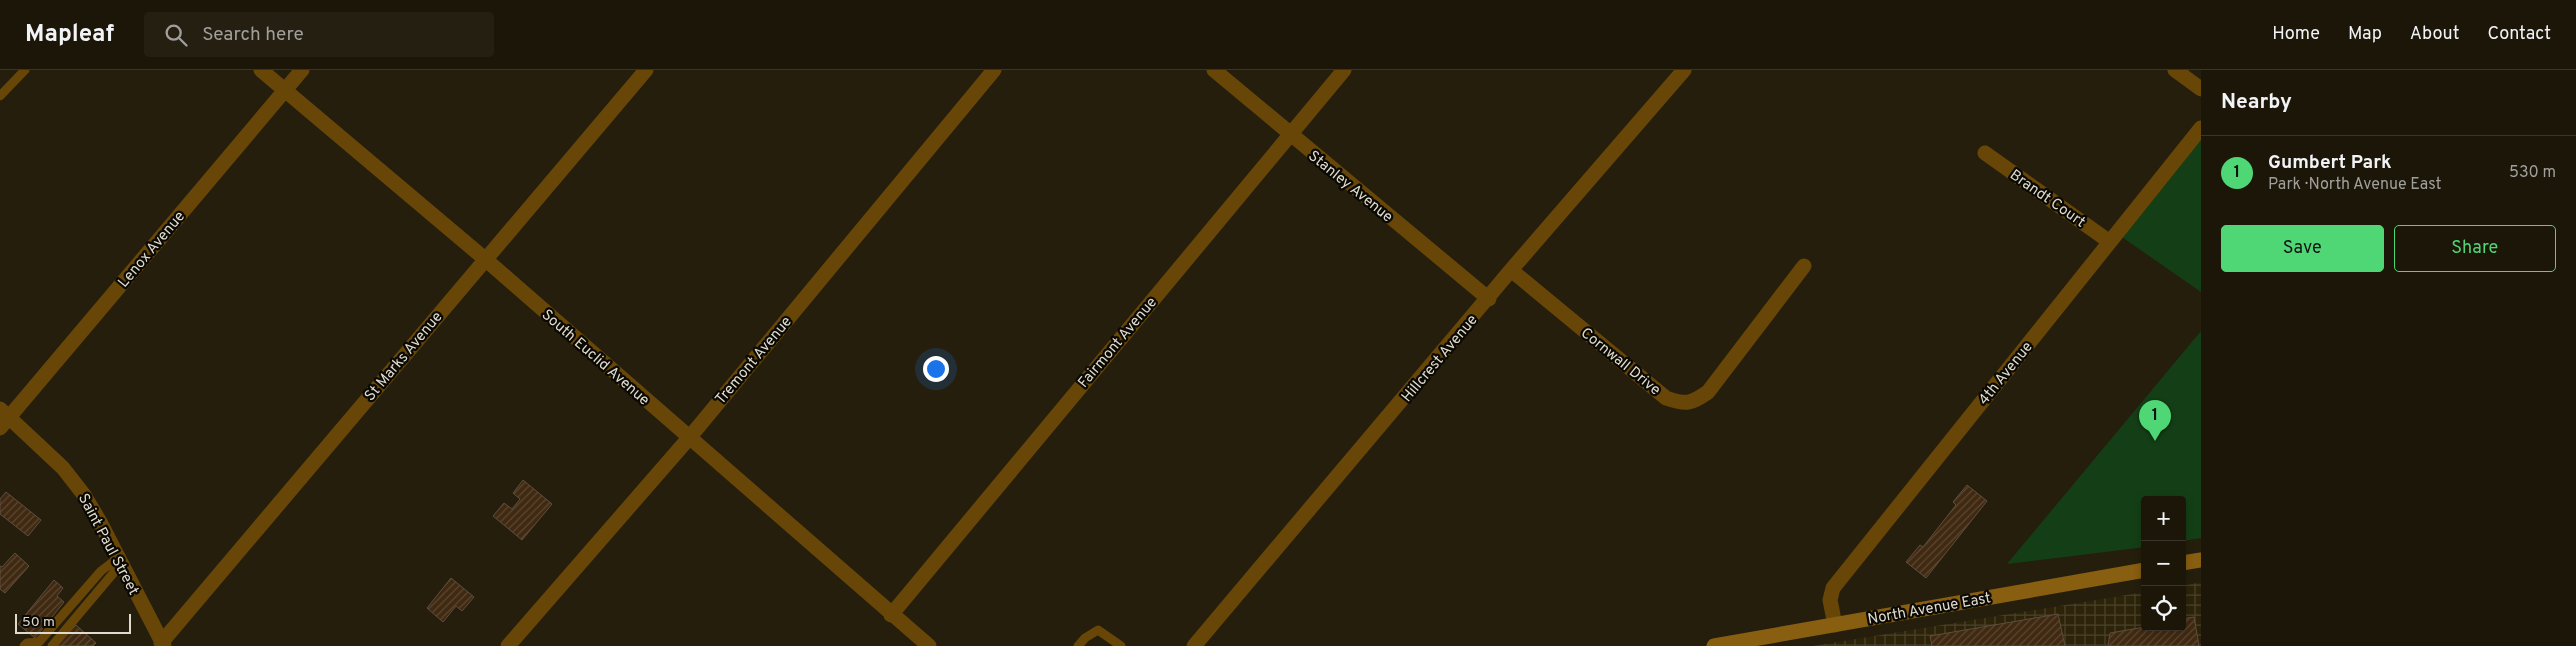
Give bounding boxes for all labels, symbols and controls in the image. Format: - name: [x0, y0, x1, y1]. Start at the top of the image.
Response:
- search box: [144, 12, 494, 57]
- text: Mapleaf: [25, 20, 114, 50]
- icon: search: [162, 21, 190, 49]
- text: Search here: [202, 23, 304, 47]
- text: Home: [2272, 23, 2320, 46]
- text: Map: [2348, 23, 2382, 46]
- text: About: [2410, 23, 2459, 46]
- text: Contact: [2487, 23, 2551, 46]
- text: Nearby: [2221, 89, 2292, 116]
- street label: Stanley Avenue: [1304, 147, 1396, 227]
- text: Gumbert Park: [2268, 151, 2392, 175]
- text: 1: [2234, 163, 2240, 183]
- text: 530 m: [2509, 163, 2556, 183]
- street label: Brandt Court: [2006, 166, 2089, 232]
- text: Park · North Avenue East: [2268, 175, 2442, 195]
- street label: Lenox Avenue: [115, 208, 190, 292]
- button: Save: [2221, 225, 2384, 272]
- button: Share: [2394, 225, 2556, 272]
- street label: Fairmont Avenue: [1075, 294, 1162, 392]
- street label: South Euclid Avenue: [537, 306, 653, 410]
- street label: St Marks Avenue: [361, 308, 447, 406]
- street label: Hillcrest Avenue: [1398, 311, 1482, 407]
- street label: Tremont Avenue: [712, 313, 797, 409]
- street label: Cornwall Drive: [1576, 324, 1664, 400]
- street label: 4th Avenue: [1975, 338, 2038, 410]
- your location: [923, 356, 949, 382]
- pin: 1: [2139, 400, 2171, 441]
- street label: Saint Paul Street: [73, 491, 142, 599]
- map controls: [2141, 496, 2186, 631]
- button: +: [2141, 496, 2186, 541]
- button: −: [2141, 541, 2186, 586]
- button: locate: [2141, 586, 2186, 631]
- street label: North Avenue East: [1866, 589, 1992, 630]
- scale bar: [15, 611, 131, 634]
- text: 50 m: [22, 614, 55, 631]

